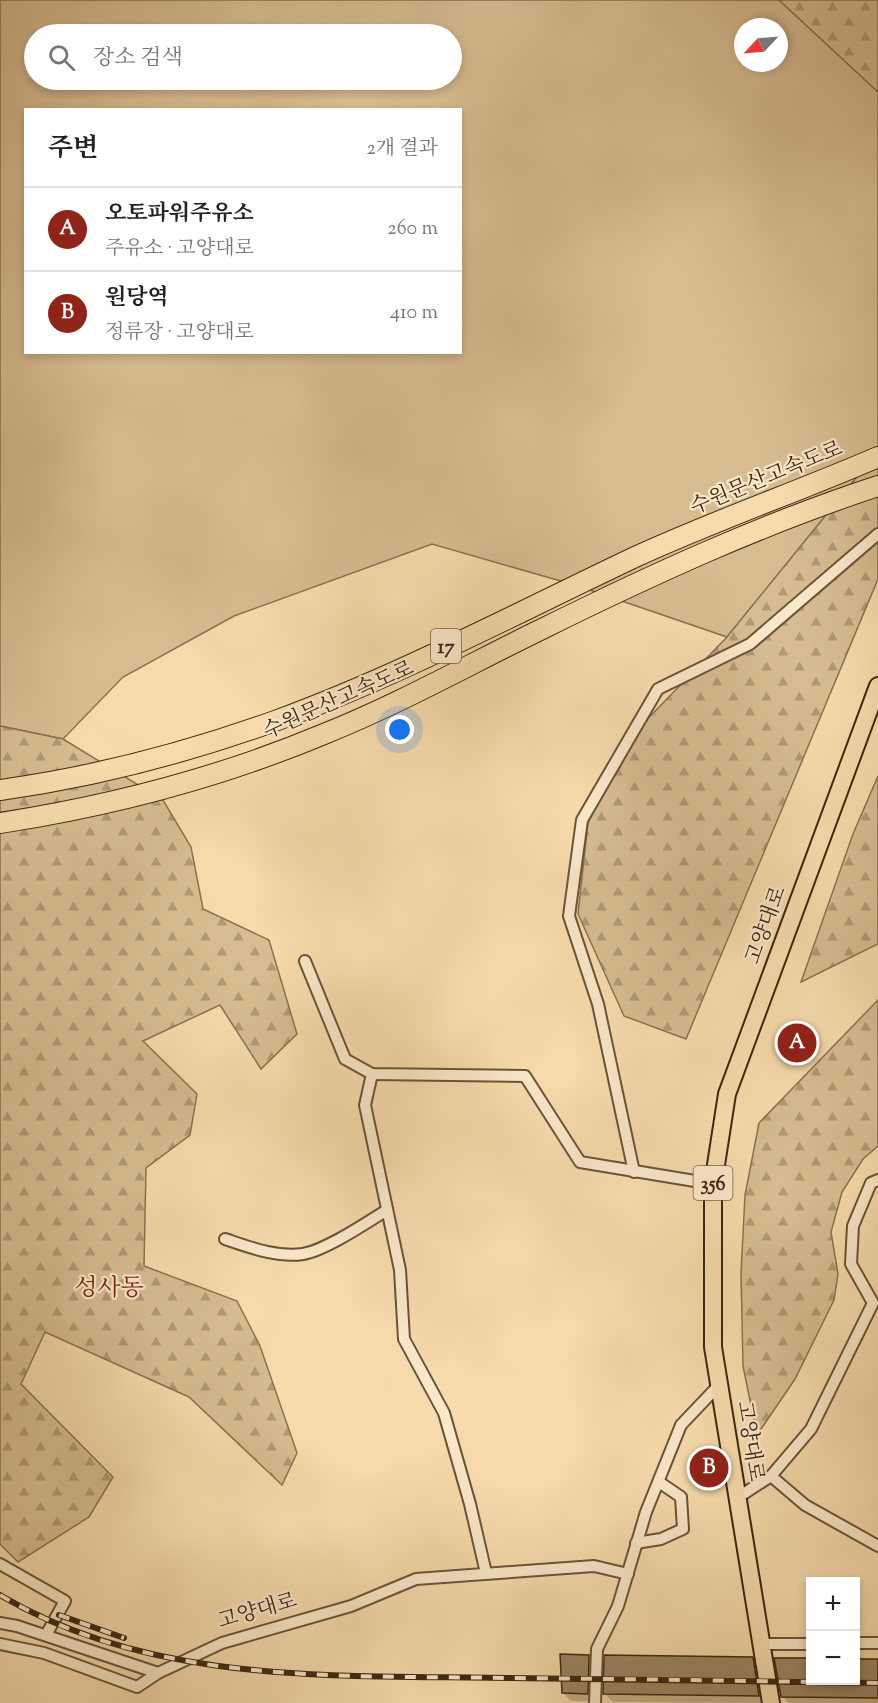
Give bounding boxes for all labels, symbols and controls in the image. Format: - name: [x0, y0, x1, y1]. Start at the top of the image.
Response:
- north arrow: [734, 18, 788, 72]
- search box: [24, 24, 462, 90]
- icon: search: [45, 41, 78, 74]
- text: 장소 검색: [93, 43, 183, 75]
- text: 주변: [48, 131, 98, 168]
- text: 2개 결과: [366, 135, 438, 164]
- text: 오토파워주유소: [105, 199, 254, 231]
- text: A: [59, 215, 76, 244]
- text: 260 m: [387, 215, 438, 244]
- text: 주유소 · 고양대로: [105, 235, 254, 264]
- text: 원당역: [105, 283, 169, 315]
- text: B: [61, 299, 74, 328]
- text: 410 m: [390, 299, 438, 328]
- text: 정류장 · 고양대로: [105, 319, 254, 348]
- street label: 수원문산고속도로: [686, 435, 848, 523]
- road number: 17: [431, 629, 461, 663]
- street label: 수원문산고속도로: [259, 654, 419, 748]
- your location: [385, 715, 414, 744]
- street label: 고양대로: [739, 882, 795, 969]
- pin: A: [778, 1020, 816, 1066]
- road number: 356: [694, 1166, 732, 1200]
- district label: 성사동: [74, 1272, 144, 1306]
- street label: 고양대로: [728, 1399, 770, 1484]
- pin: B: [690, 1446, 728, 1490]
- map controls: [806, 1577, 860, 1685]
- button: +: [806, 1577, 860, 1631]
- street label: 고양대로: [214, 1586, 301, 1638]
- button: −: [806, 1631, 860, 1685]

